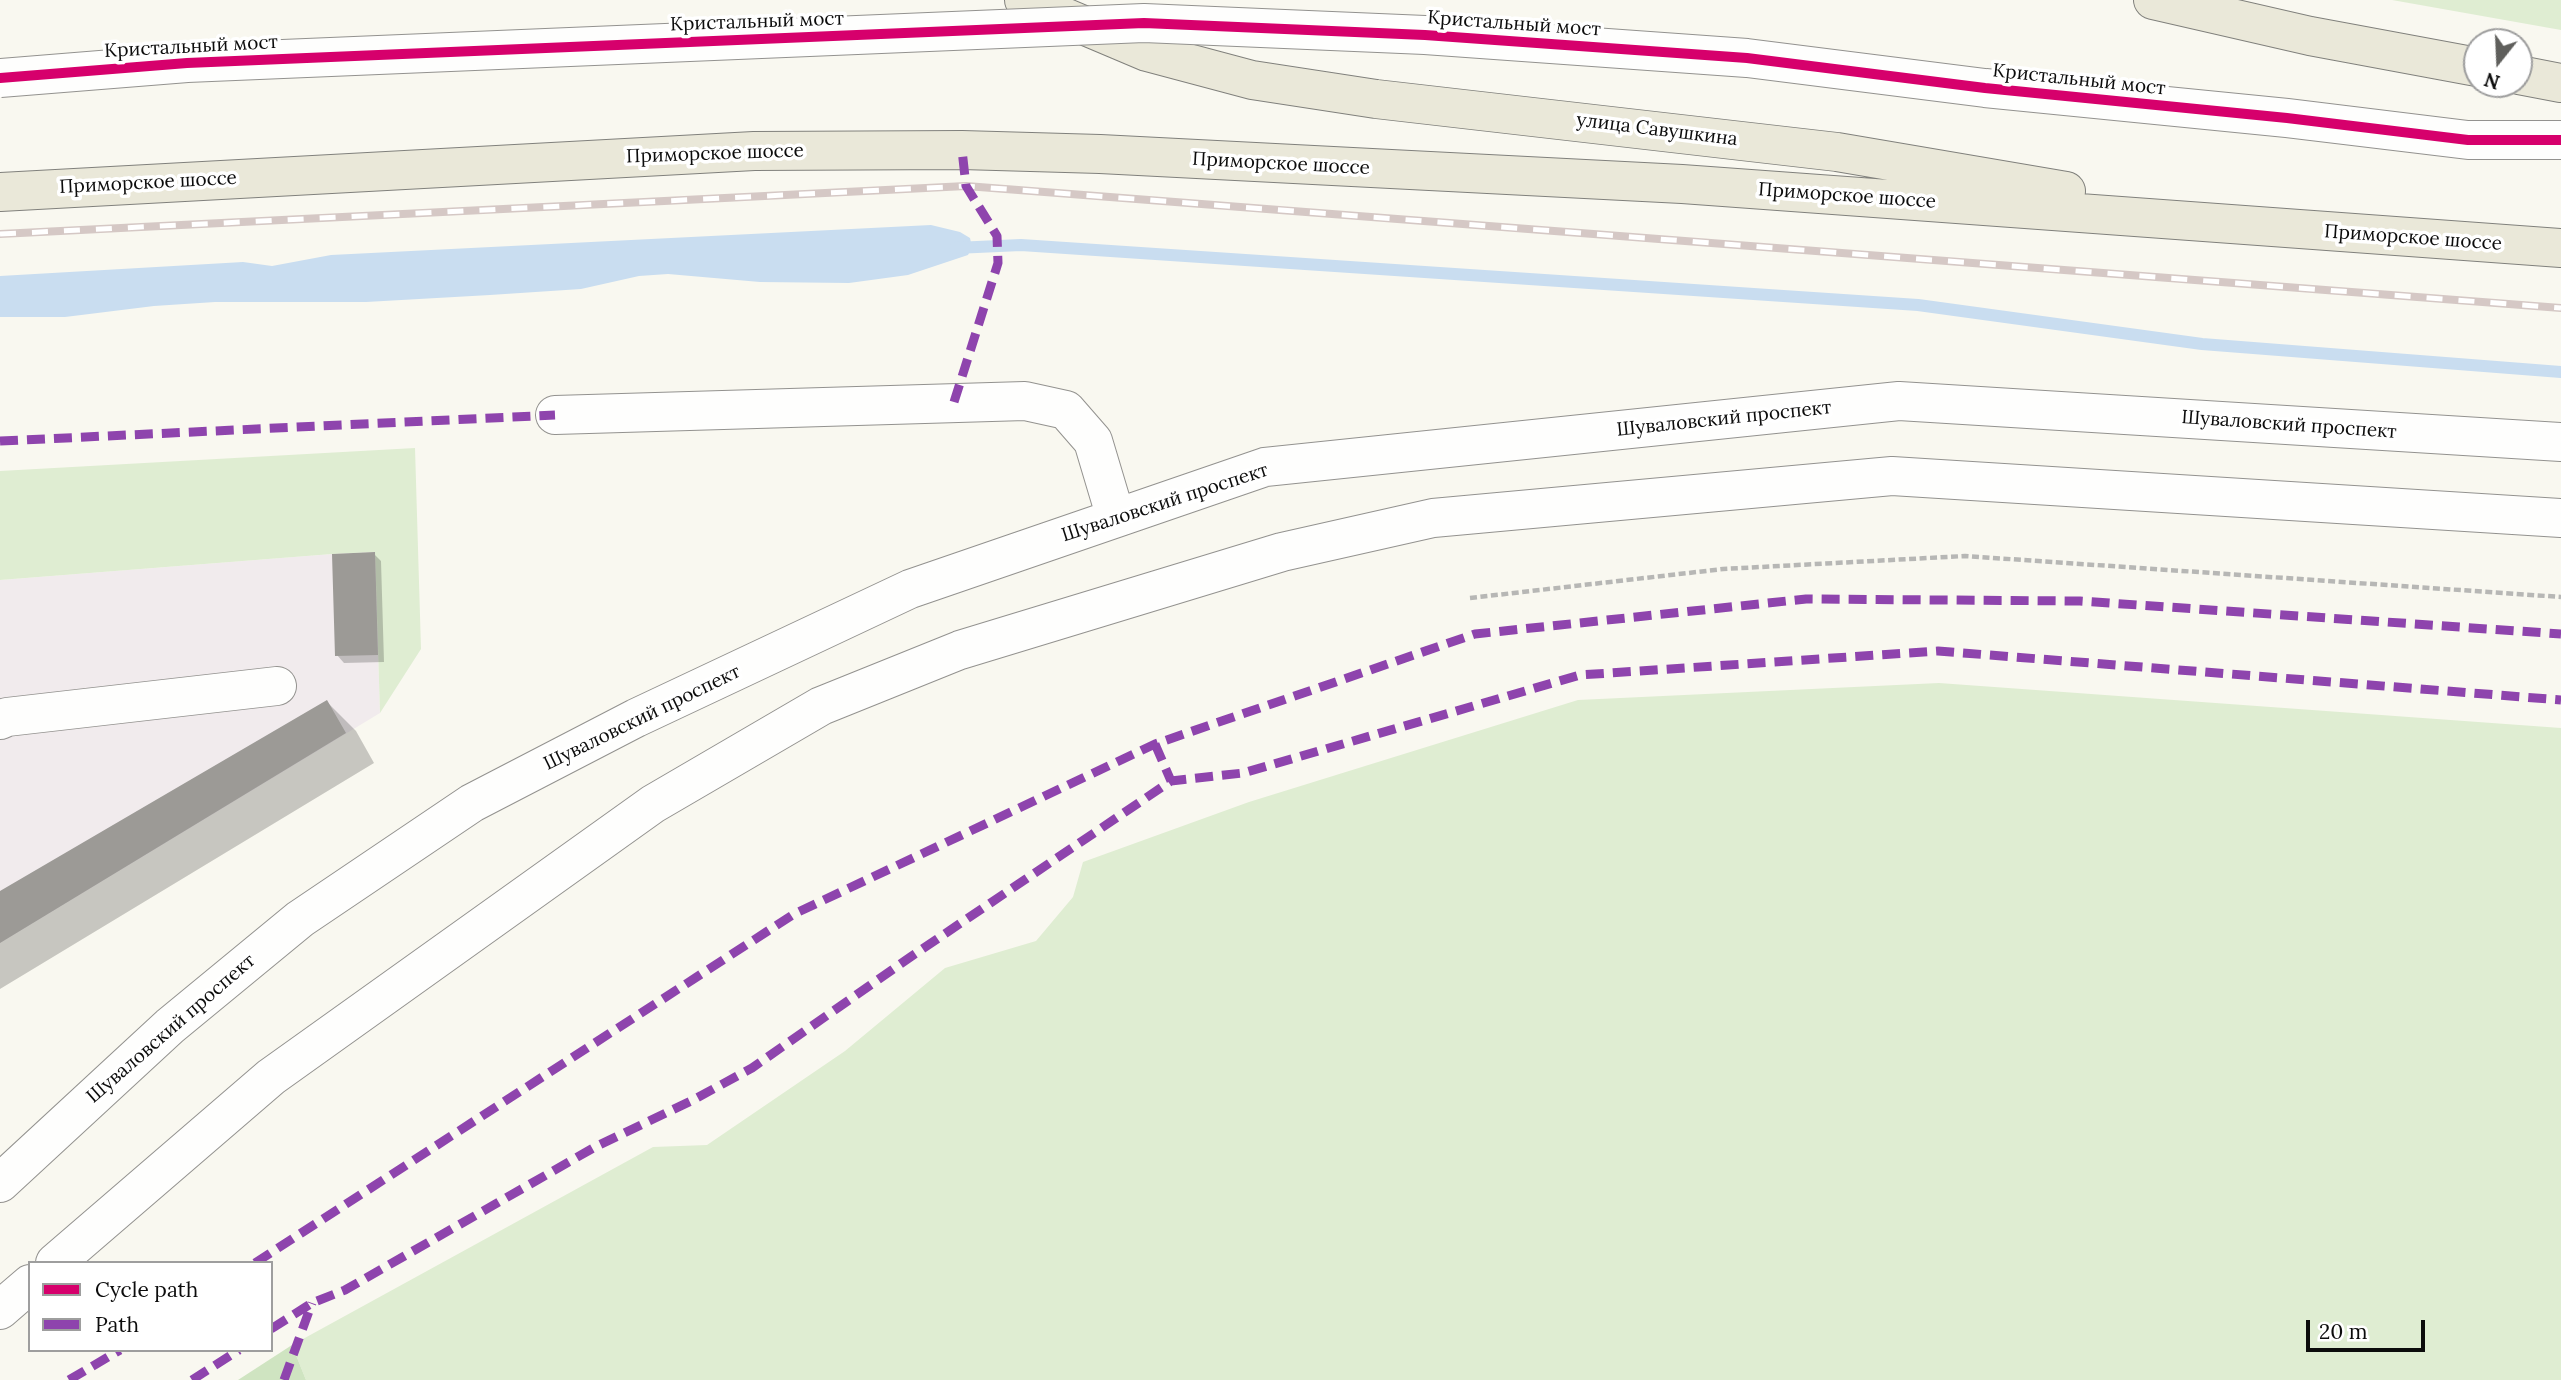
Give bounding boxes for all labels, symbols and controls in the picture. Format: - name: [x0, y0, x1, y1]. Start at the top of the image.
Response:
- street label: Кристальный мост: [1426, 7, 1602, 41]
- street label: Кристальный мост: [670, 8, 844, 36]
- north arrow: [2463, 28, 2533, 98]
- street label: Кристальный мост: [104, 31, 278, 63]
- street label: Кристальный мост: [1991, 60, 2167, 100]
- text: N: [2481, 67, 2503, 95]
- street label: улица Савушкина: [1575, 109, 1739, 151]
- street label: Приморское шоссе: [626, 140, 804, 168]
- street label: Приморское шоссе: [1192, 148, 1370, 180]
- street label: Приморское шоссе: [59, 167, 237, 199]
- street label: Приморское шоссе: [1757, 178, 1937, 214]
- street label: Приморское шоссе: [2323, 220, 2503, 256]
- street label: Шуваловский проспект: [1616, 396, 1832, 442]
- street label: Шуваловский проспект: [2181, 406, 2397, 444]
- street label: Шуваловский проспект: [1059, 459, 1271, 547]
- street label: Шуваловский проспект: [540, 660, 744, 776]
- street label: Шуваловский проспект: [82, 950, 260, 1108]
- legend: [28, 1261, 273, 1352]
- text: Cycle path: [95, 1276, 198, 1303]
- scale bar: [2309, 1306, 2428, 1350]
- text: Path: [95, 1311, 139, 1338]
- text: 20 m: [2319, 1318, 2368, 1345]

